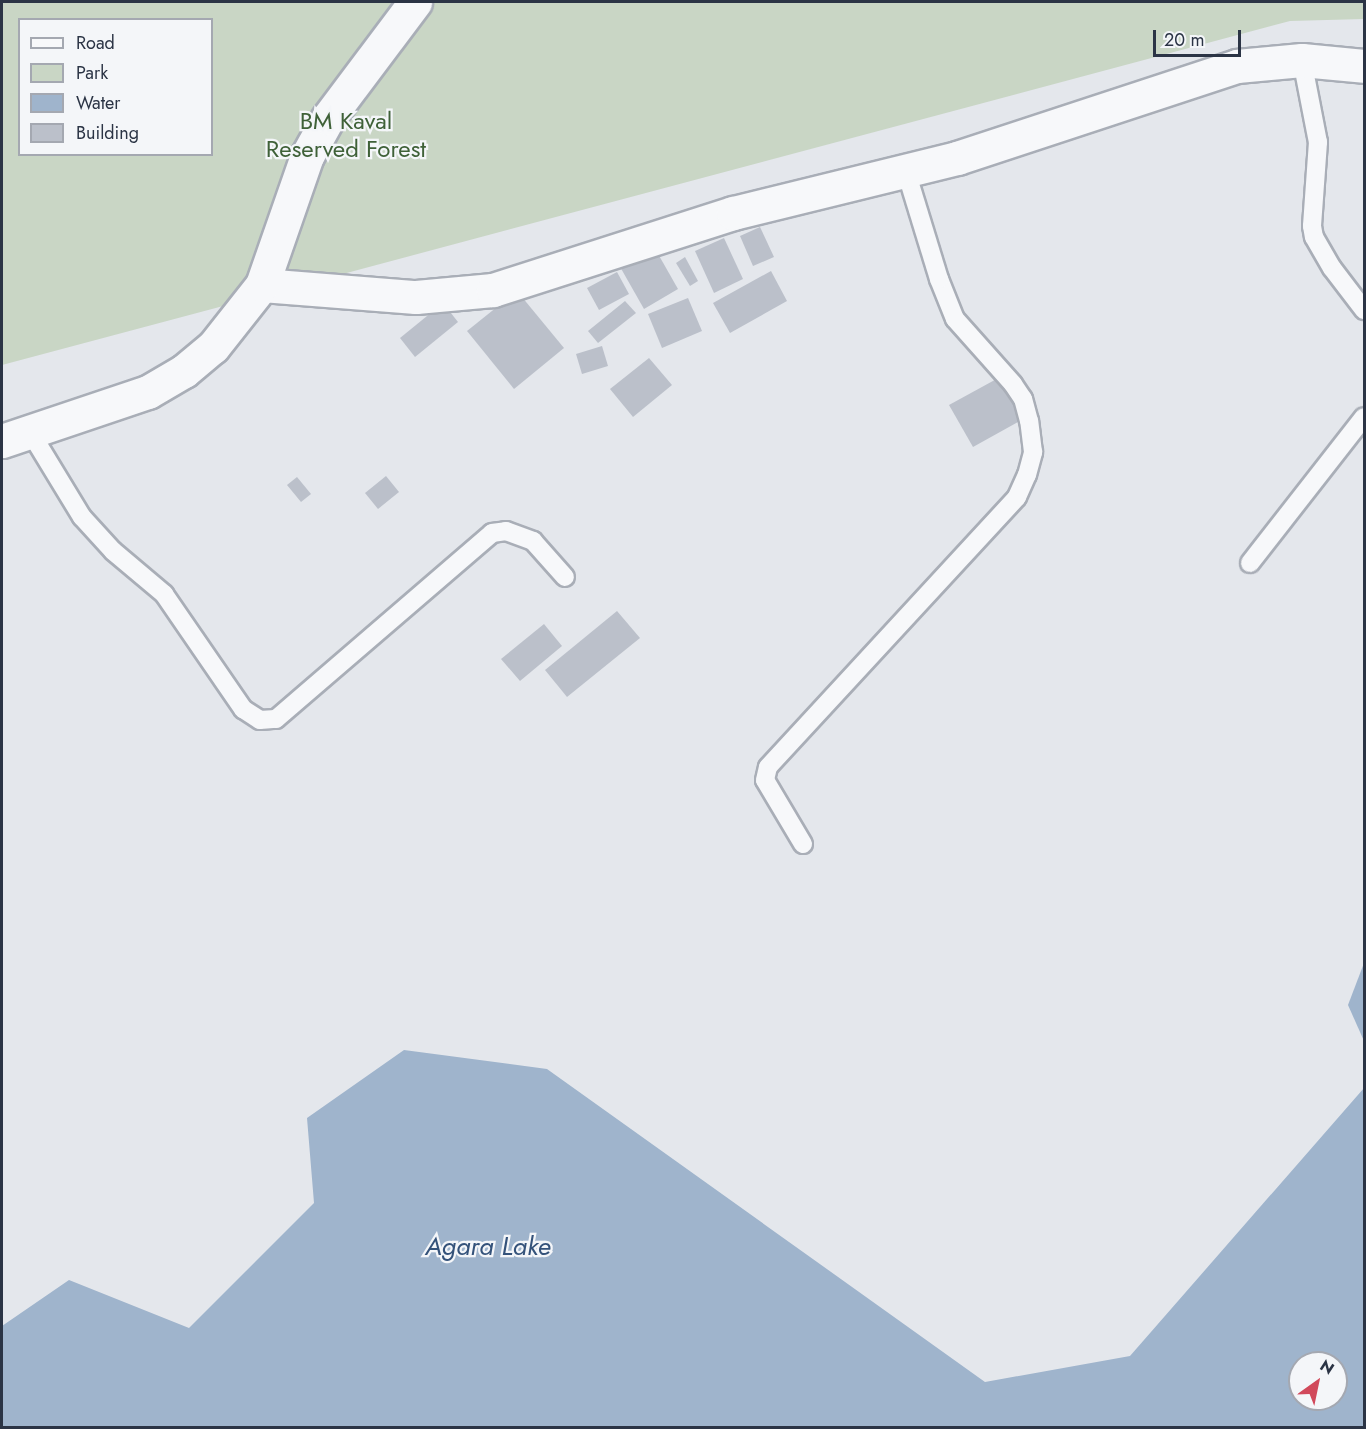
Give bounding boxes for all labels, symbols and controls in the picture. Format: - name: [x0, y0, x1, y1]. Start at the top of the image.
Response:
- legend: [18, 18, 213, 156]
- scale bar: [1156, 18, 1244, 56]
- text: 20 m: [1164, 27, 1204, 53]
- text: Road: [76, 30, 115, 56]
- text: Park: [76, 60, 108, 86]
- text: Water: [76, 90, 120, 116]
- park label: BM Kaval Reserved Forest: [266, 107, 426, 163]
- text: Building: [76, 120, 139, 146]
- water label: Agara Lake: [425, 1231, 551, 1263]
- north arrow: [1288, 1351, 1348, 1411]
- text: N: [1315, 1354, 1339, 1380]

